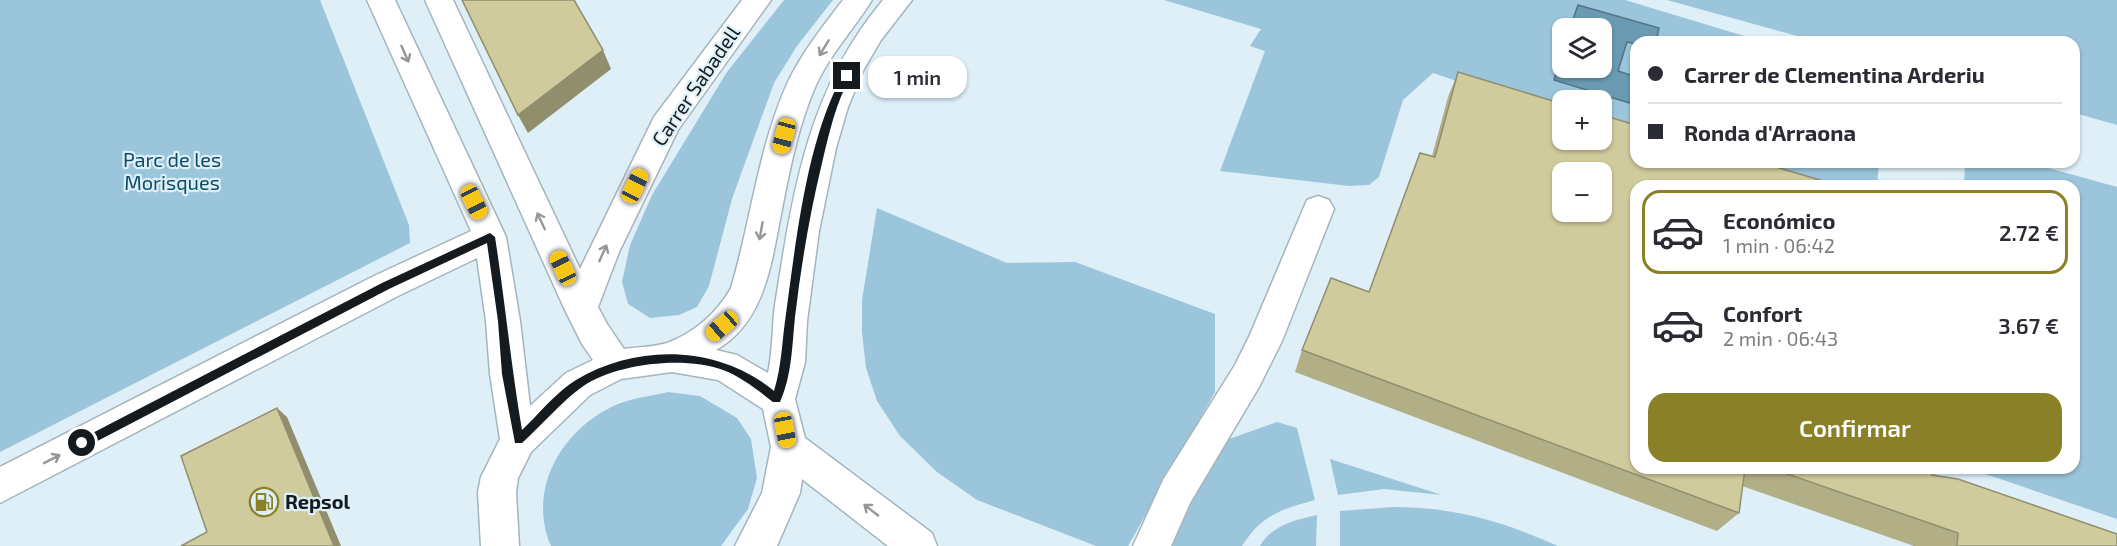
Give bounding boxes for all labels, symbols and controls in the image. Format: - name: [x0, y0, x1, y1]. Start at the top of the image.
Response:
- map controls: [1552, 18, 1612, 222]
- button: layers: [1552, 18, 1612, 78]
- street label: Carrer Sabadell: [646, 21, 744, 150]
- one-way arrow: [818, 39, 830, 56]
- one-way arrow: [400, 44, 411, 62]
- callout: 1 min: [868, 55, 967, 97]
- text: Carrer de Clementina Arderiu: [1684, 61, 1985, 87]
- route end: [833, 62, 860, 89]
- text: 1 min: [894, 65, 941, 89]
- button: +: [1552, 90, 1612, 150]
- car: [771, 116, 797, 156]
- text: Ronda d'Arraona: [1684, 119, 1856, 145]
- park label: Parc de les Morisques: [123, 147, 221, 194]
- button: −: [1552, 162, 1612, 222]
- car: [619, 166, 651, 206]
- car: [458, 182, 490, 222]
- icon: car: [1651, 205, 1705, 259]
- text: Económico: [1723, 207, 1835, 233]
- one-way arrow: [535, 212, 546, 230]
- text: 2.72 €: [1999, 219, 2059, 245]
- one-way arrow: [756, 221, 767, 240]
- text: 1 min · 06:42: [1723, 233, 1835, 257]
- one-way arrow: [598, 245, 609, 263]
- car: [547, 248, 579, 288]
- icon: car: [1651, 298, 1705, 352]
- text: Confort: [1723, 300, 1802, 326]
- car: [703, 307, 741, 345]
- text: 3.67 €: [1998, 312, 2059, 338]
- text: 2 min · 06:43: [1723, 326, 1838, 350]
- button: Confirmar: [1648, 393, 2062, 462]
- car: [773, 411, 797, 449]
- route start: [68, 429, 95, 456]
- one-way arrow: [43, 453, 60, 465]
- fuel station icon: Repsol: [248, 486, 280, 518]
- place label: Repsol: [285, 489, 351, 513]
- one-way arrow: [864, 504, 880, 517]

